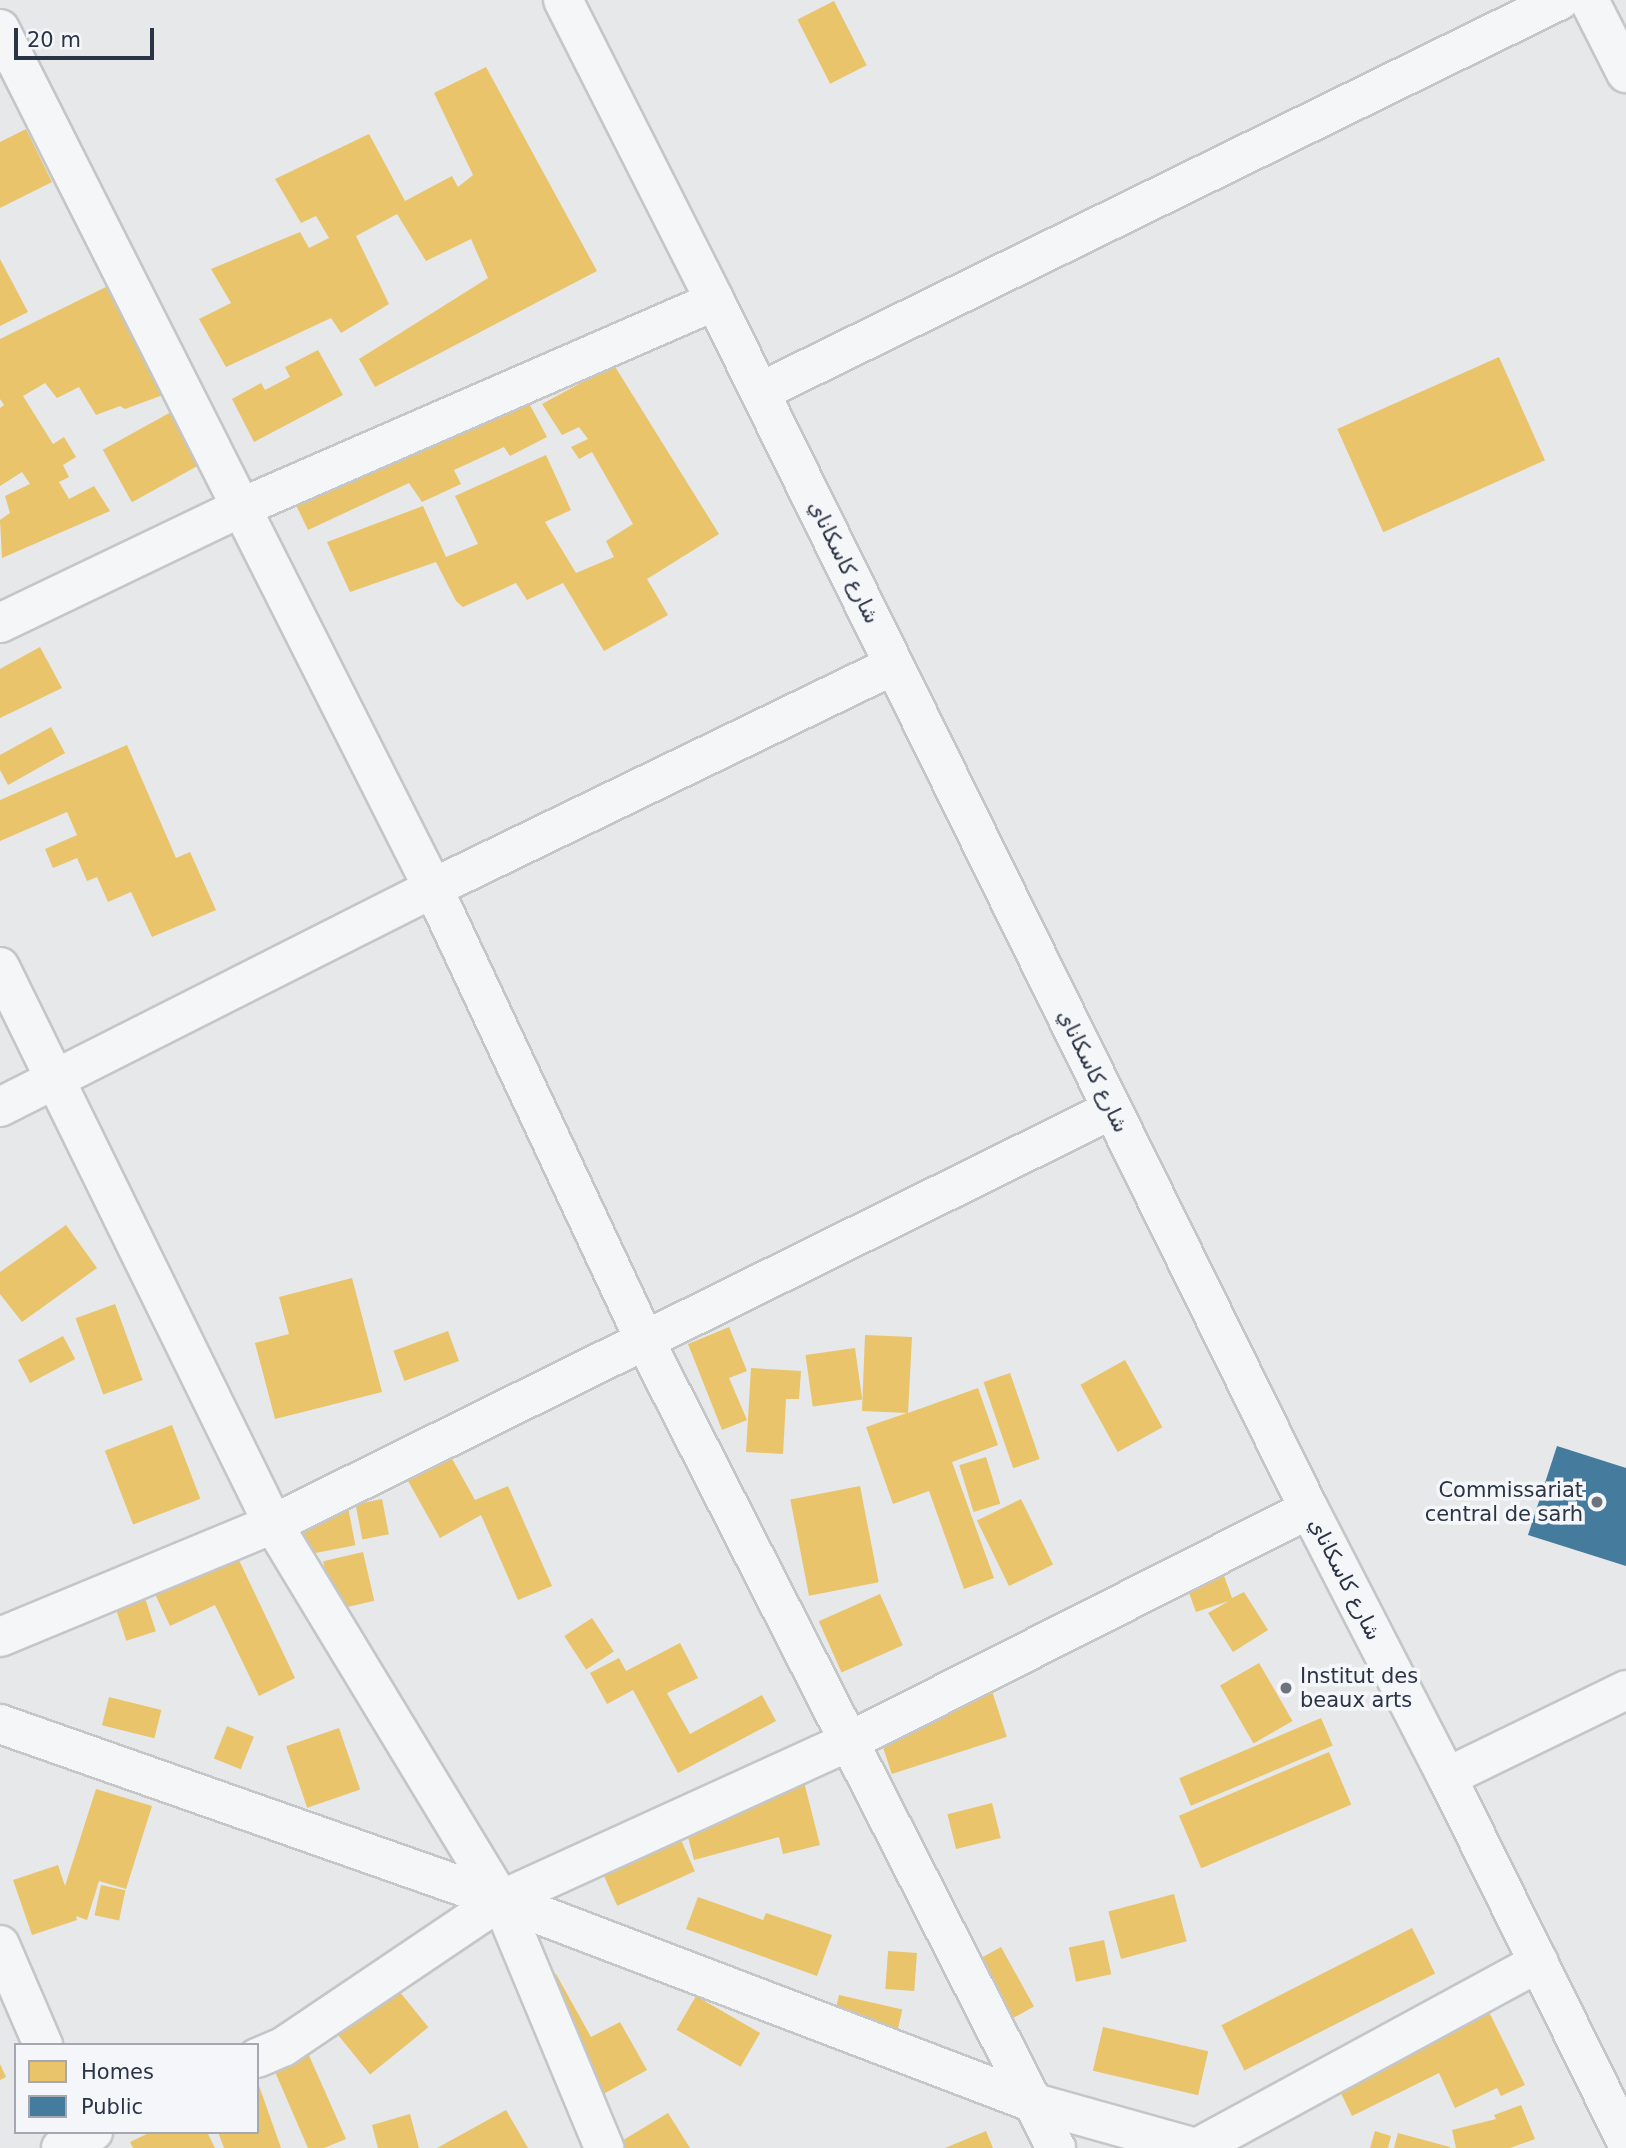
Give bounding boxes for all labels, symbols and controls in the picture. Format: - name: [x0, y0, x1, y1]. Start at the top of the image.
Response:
- scale bar: [18, 14, 158, 58]
- text: 20 m: [27, 28, 81, 52]
- street label: شارع كاسكاناي: [803, 496, 885, 628]
- street label: شارع كاسكاناي: [1052, 1005, 1134, 1137]
- place label: Commissariat central de sarh: [1425, 1477, 1583, 1527]
- marker: Commissariat central de sarh: [1589, 1494, 1605, 1510]
- street label: شارع كاسكاناي: [1303, 1514, 1387, 1644]
- place label: Institut des beaux arts: [1300, 1663, 1418, 1713]
- marker: Institut des beaux arts: [1278, 1680, 1294, 1696]
- legend: [14, 2043, 259, 2134]
- text: Homes: [81, 2060, 154, 2084]
- text: Public: [81, 2095, 143, 2119]

